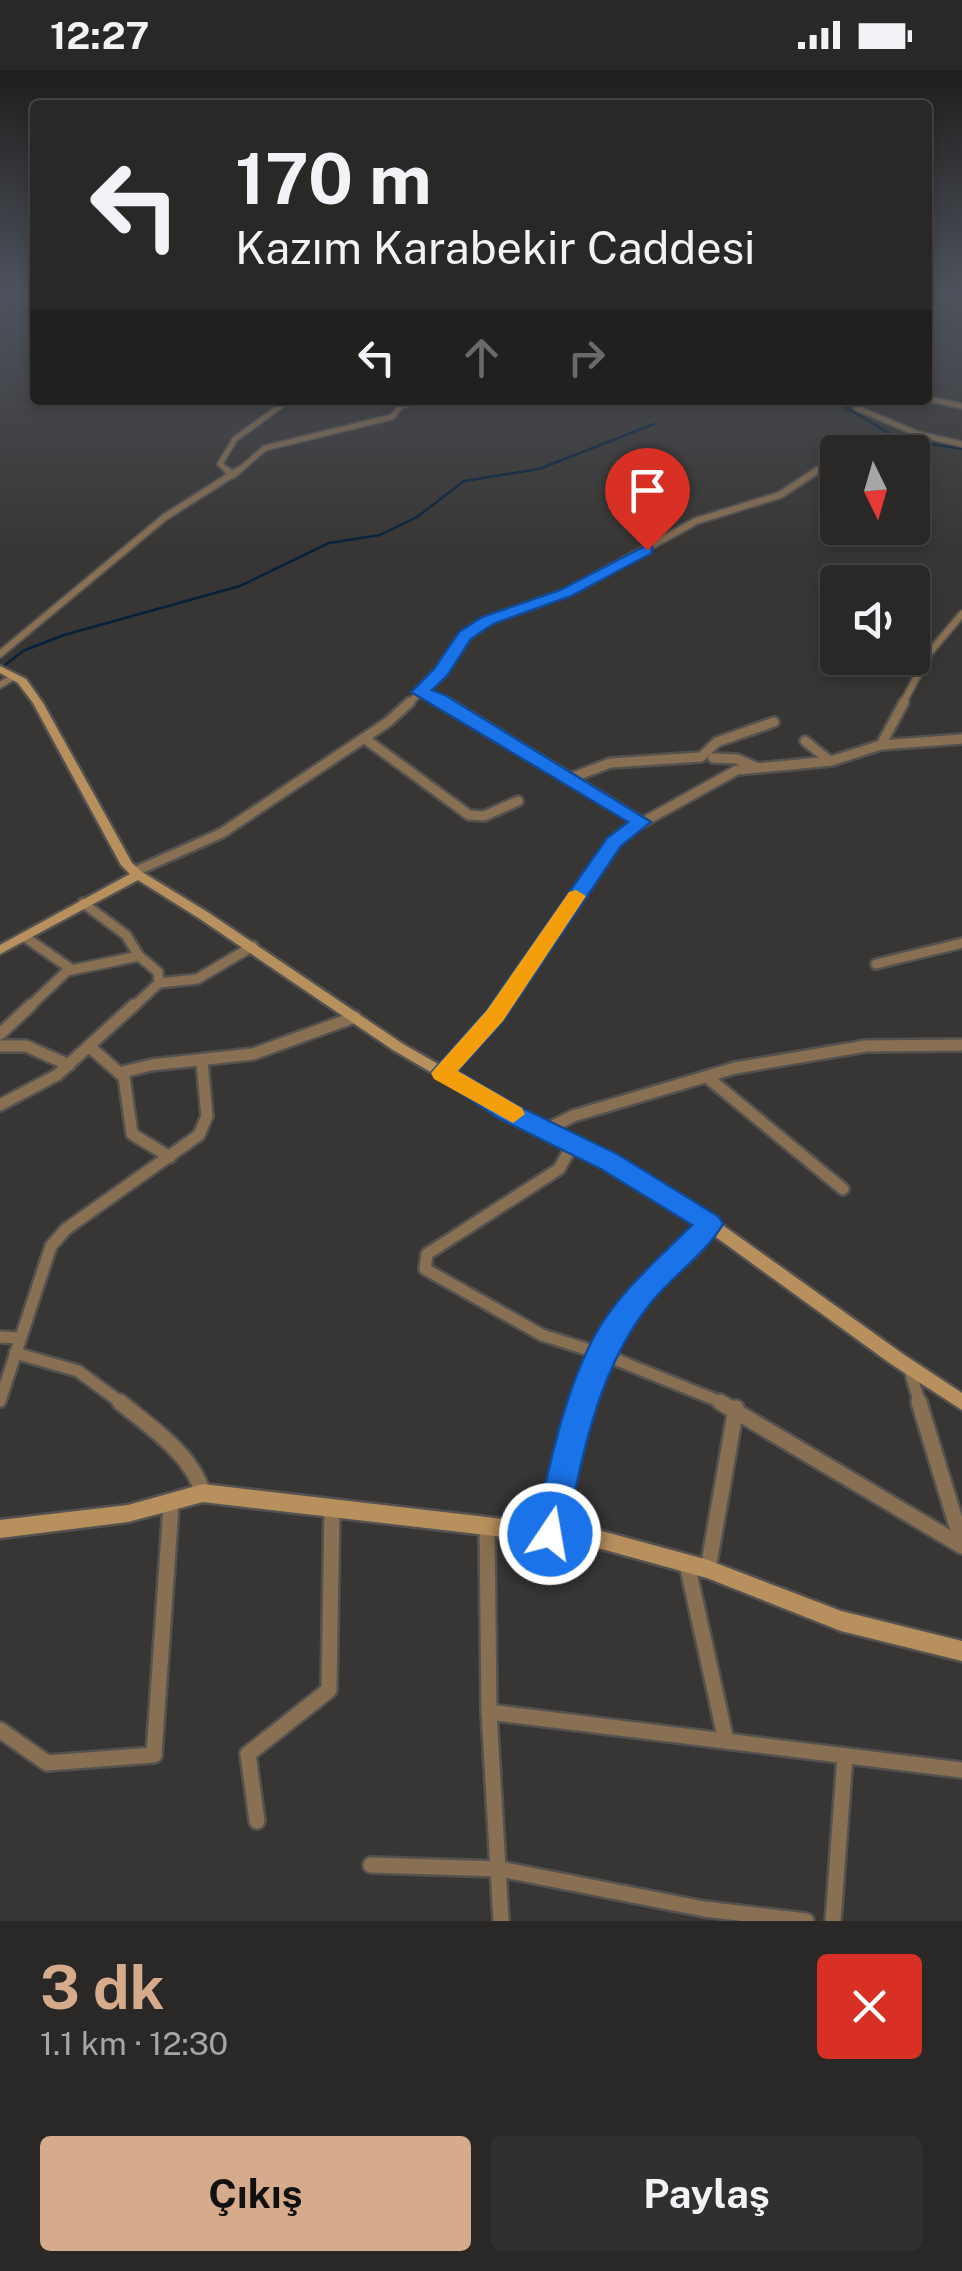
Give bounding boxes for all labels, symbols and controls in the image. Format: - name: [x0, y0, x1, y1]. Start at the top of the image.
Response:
- text: 12:27: [50, 13, 149, 58]
- text: 170 m: [235, 137, 432, 220]
- icon: left: [70, 140, 200, 270]
- text: Kazım Karabekir Caddesi: [235, 221, 755, 274]
- icon: left: [349, 330, 404, 385]
- icon: ahead: [454, 330, 509, 385]
- icon: right: [559, 330, 614, 385]
- north arrow: [820, 435, 930, 545]
- map controls: [820, 435, 930, 675]
- pin: [605, 448, 690, 551]
- icon: arrive: [620, 463, 675, 518]
- button: sound: [820, 565, 930, 675]
- position arrow: [498, 1482, 602, 1586]
- text: 3 dk: [40, 1952, 165, 2023]
- button: close: [817, 1954, 922, 2059]
- text: 1.1 km · 12:30: [40, 2025, 228, 2062]
- button: Çıkış: [40, 2136, 471, 2251]
- button: Paylaş: [491, 2136, 922, 2251]

